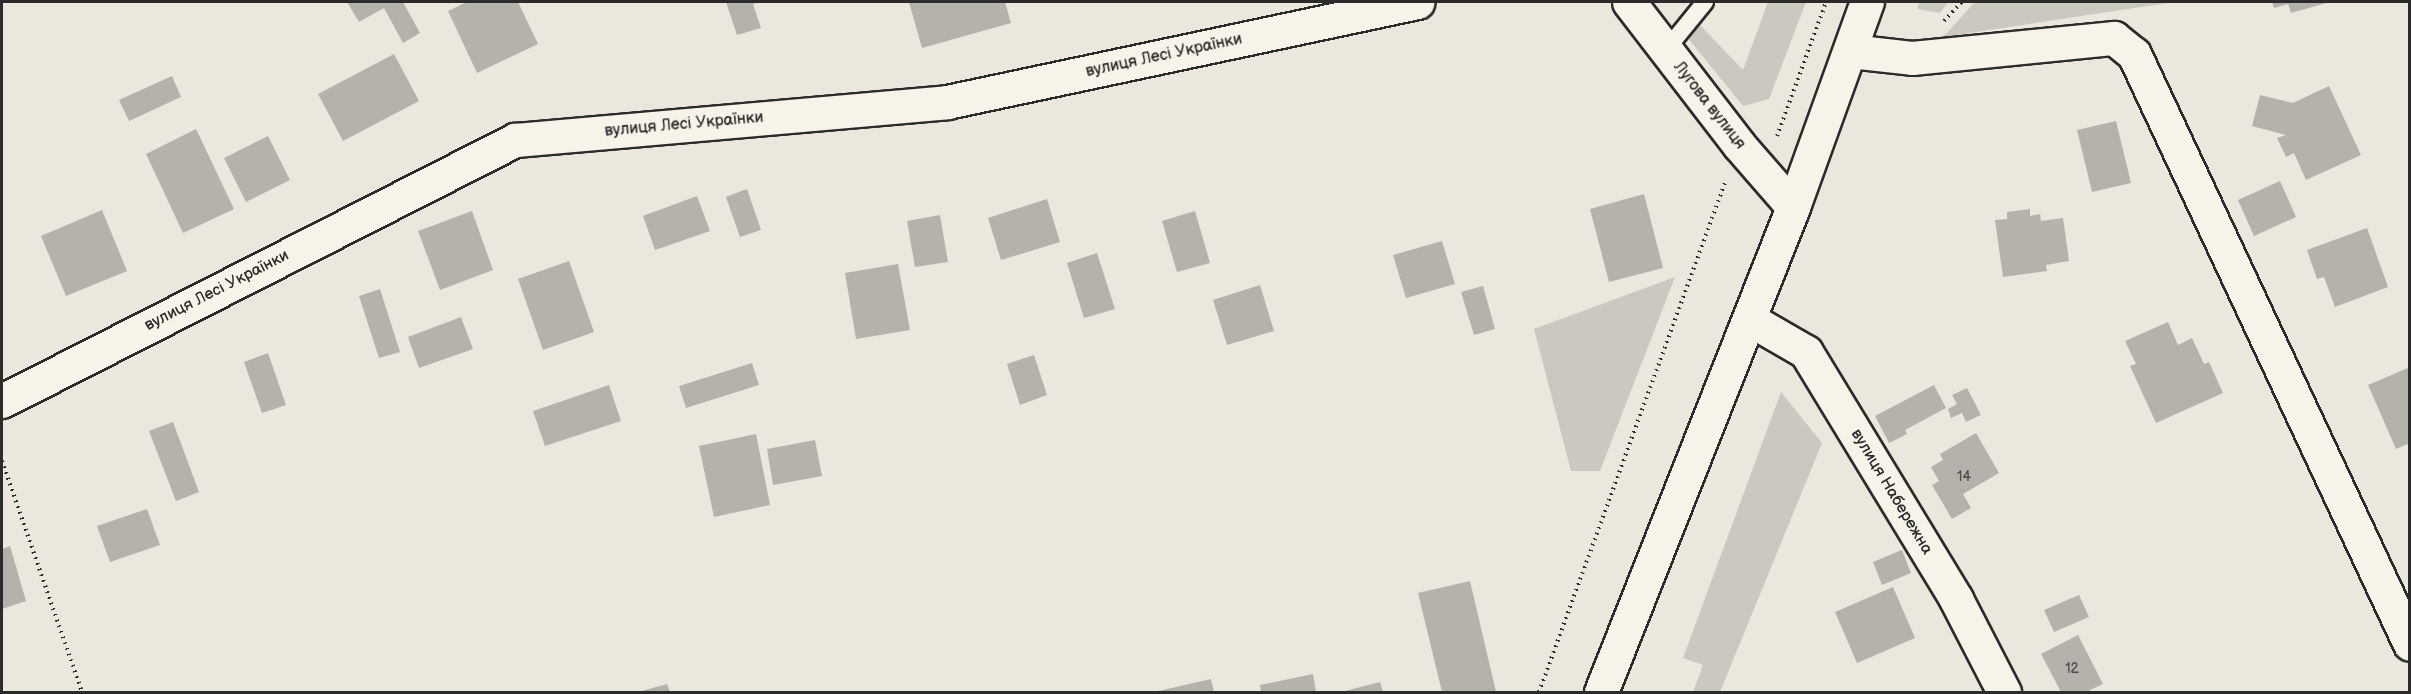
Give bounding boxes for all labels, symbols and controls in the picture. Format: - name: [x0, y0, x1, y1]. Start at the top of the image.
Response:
- street label: вулиця Лесі Українки: [1084, 30, 1244, 82]
- street label: Лугова вулиця: [1669, 58, 1749, 154]
- street label: вулиця Лесі Українки: [604, 108, 764, 142]
- street label: вулиця Лесі Українки: [142, 246, 292, 336]
- street label: вулиця Набережна: [1846, 426, 1936, 558]
- house number: 14: [1957, 469, 1971, 485]
- house number: 12: [2065, 661, 2079, 677]

